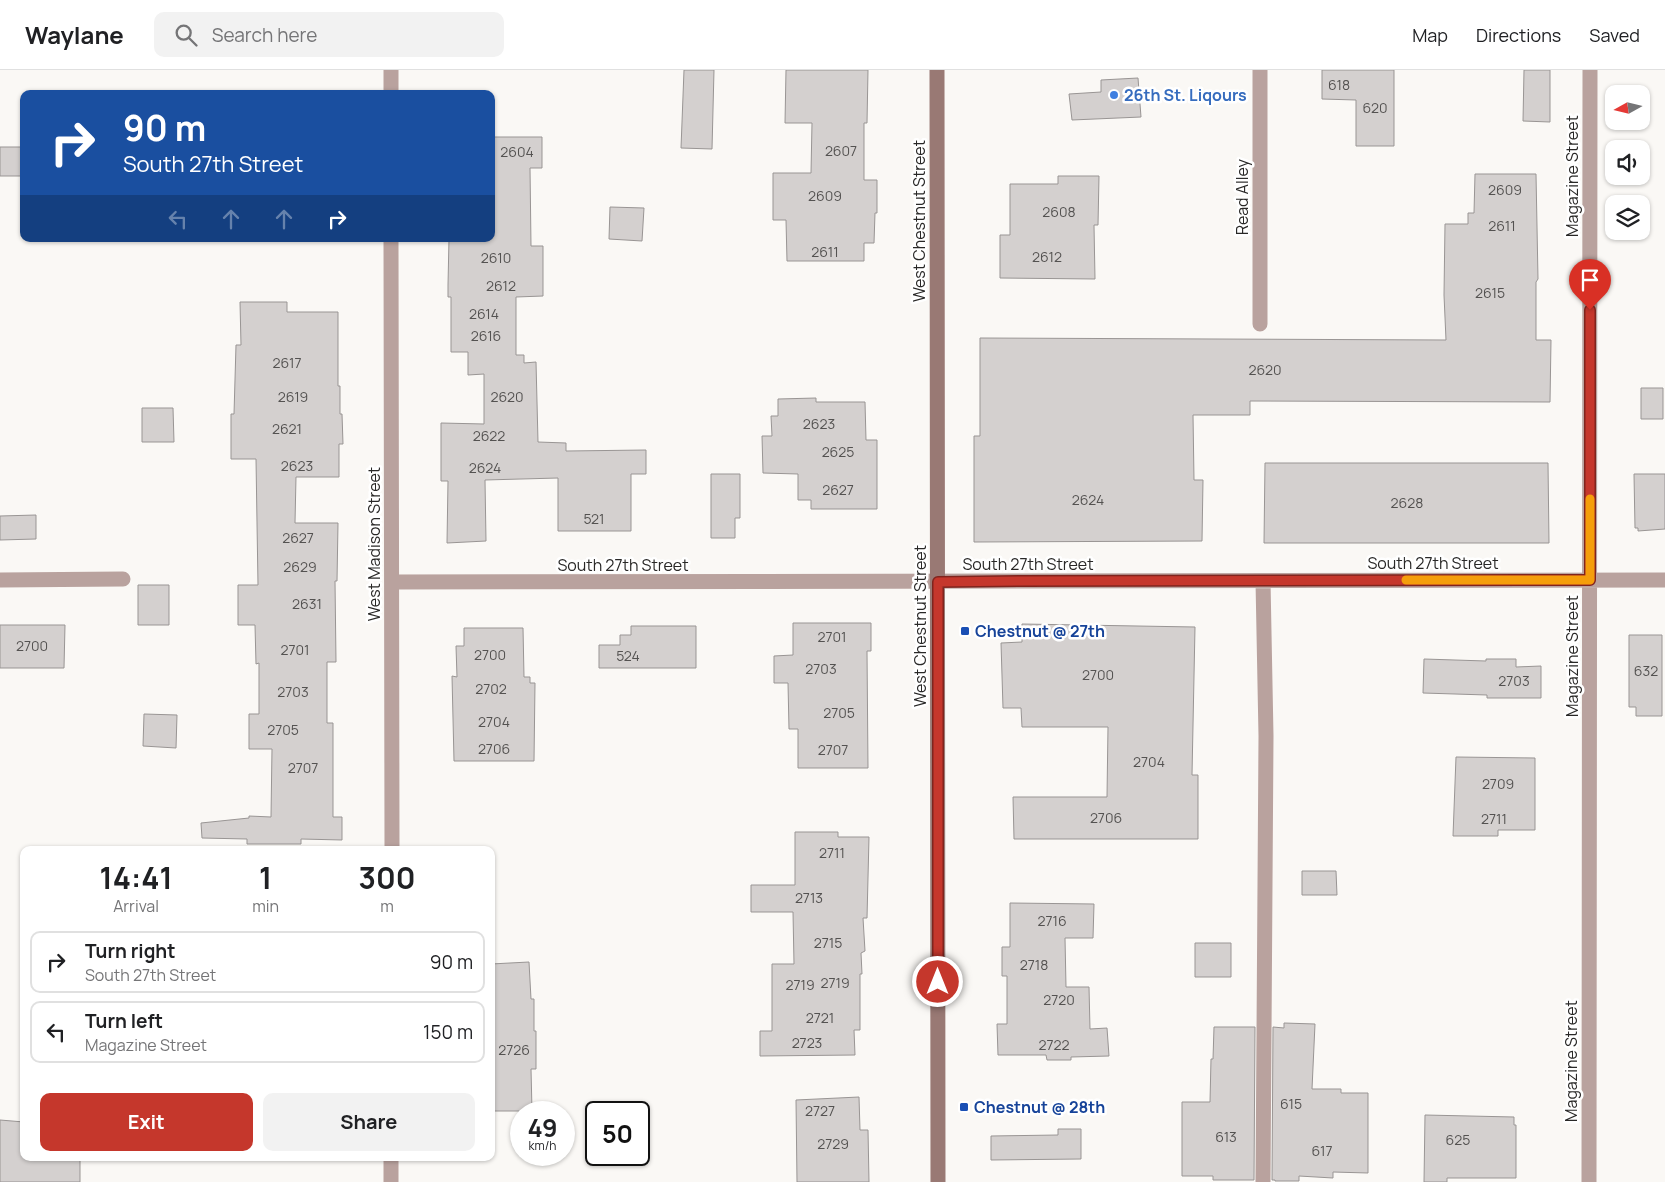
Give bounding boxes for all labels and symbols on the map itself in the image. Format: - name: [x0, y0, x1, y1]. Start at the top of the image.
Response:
- house number: 618: [1328, 75, 1350, 94]
- place label: 26th St. Liqours: [1124, 84, 1247, 106]
- north arrow: [1605, 85, 1650, 130]
- marker: 26th St. Liqours: [1108, 89, 1120, 101]
- house number: 620: [1362, 98, 1388, 117]
- street label: Magazine Street: [1561, 115, 1583, 237]
- street label: West Chestnut Street: [908, 140, 930, 302]
- house number: 2607: [825, 141, 857, 160]
- house number: 2604: [500, 142, 534, 161]
- street label: Read Alley: [1231, 158, 1253, 235]
- house number: 2609: [1488, 180, 1522, 199]
- house number: 2609: [808, 186, 842, 205]
- house number: 2608: [1042, 202, 1076, 221]
- house number: 2611: [1488, 216, 1516, 235]
- house number: 2611: [811, 242, 839, 261]
- house number: 2612: [1032, 247, 1062, 266]
- house number: 2610: [481, 248, 511, 267]
- pin: [1569, 259, 1611, 310]
- house number: 2612: [486, 276, 516, 295]
- house number: 2615: [1475, 283, 1505, 302]
- house number: 2614: [469, 304, 499, 323]
- house number: 2616: [471, 326, 501, 345]
- house number: 2617: [273, 353, 301, 372]
- house number: 2620: [1248, 360, 1282, 379]
- house number: 2619: [278, 387, 308, 406]
- house number: 2620: [490, 387, 524, 406]
- house number: 2623: [803, 414, 835, 433]
- house number: 2621: [272, 419, 302, 438]
- house number: 2622: [473, 426, 505, 445]
- house number: 2625: [822, 442, 854, 461]
- house number: 2623: [281, 456, 313, 475]
- house number: 2624: [469, 458, 501, 477]
- street label: West Madison Street: [363, 467, 385, 621]
- house number: 2627: [822, 480, 854, 499]
- house number: 2624: [1072, 490, 1104, 509]
- house number: 2628: [1391, 493, 1423, 512]
- house number: 521: [583, 509, 605, 528]
- house number: 2627: [282, 528, 314, 547]
- street label: West Chestnut Street: [909, 545, 931, 707]
- street label: South 27th Street: [1367, 552, 1499, 574]
- street label: South 27th Street: [962, 553, 1094, 575]
- street label: South 27th Street: [557, 554, 689, 576]
- house number: 2629: [283, 557, 317, 576]
- house number: 2631: [292, 594, 322, 613]
- street label: Magazine Street: [1561, 595, 1583, 717]
- place label: Chestnut @ 27th: [975, 620, 1105, 642]
- marker: Chestnut @ 27th: [959, 625, 971, 637]
- house number: 2701: [817, 627, 847, 646]
- house number: 2700: [16, 636, 48, 655]
- house number: 2701: [280, 640, 310, 659]
- house number: 2700: [474, 645, 506, 664]
- house number: 524: [616, 646, 640, 665]
- house number: 2703: [805, 659, 837, 678]
- house number: 632: [1634, 661, 1658, 680]
- house number: 2700: [1082, 665, 1114, 684]
- house number: 2703: [1498, 671, 1530, 690]
- house number: 2702: [475, 679, 507, 698]
- house number: 2703: [277, 682, 309, 701]
- house number: 2705: [823, 703, 855, 722]
- house number: 2704: [478, 712, 510, 731]
- house number: 2705: [267, 720, 299, 739]
- house number: 2706: [478, 739, 510, 758]
- house number: 2707: [818, 740, 848, 759]
- house number: 2704: [1133, 752, 1165, 771]
- house number: 2707: [288, 758, 318, 777]
- house number: 2709: [1482, 774, 1514, 793]
- house number: 2706: [1090, 808, 1122, 827]
- house number: 2711: [1481, 809, 1507, 828]
- house number: 2711: [819, 843, 845, 862]
- house number: 2713: [795, 888, 823, 907]
- house number: 2716: [1037, 911, 1067, 930]
- house number: 2715: [814, 933, 842, 952]
- position arrow: [911, 955, 963, 1007]
- house number: 2718: [1020, 955, 1048, 974]
- house number: 2719: [820, 973, 850, 992]
- house number: 2719: [785, 975, 815, 994]
- house number: 2720: [1043, 990, 1075, 1009]
- street label: Magazine Street: [1560, 1000, 1582, 1122]
- house number: 2721: [806, 1008, 834, 1027]
- house number: 2723: [792, 1033, 822, 1052]
- house number: 2722: [1039, 1035, 1070, 1054]
- house number: 2726: [498, 1040, 530, 1059]
- house number: 615: [1280, 1094, 1302, 1113]
- place label: Chestnut @ 28th: [974, 1096, 1105, 1118]
- speed limit sign: 50: [585, 1101, 650, 1166]
- house number: 2727: [805, 1101, 835, 1120]
- marker: Chestnut @ 28th: [958, 1101, 970, 1113]
- house number: 613: [1215, 1127, 1237, 1146]
- house number: 625: [1446, 1130, 1470, 1149]
- house number: 2729: [817, 1134, 849, 1153]
- house number: 617: [1312, 1141, 1332, 1160]

